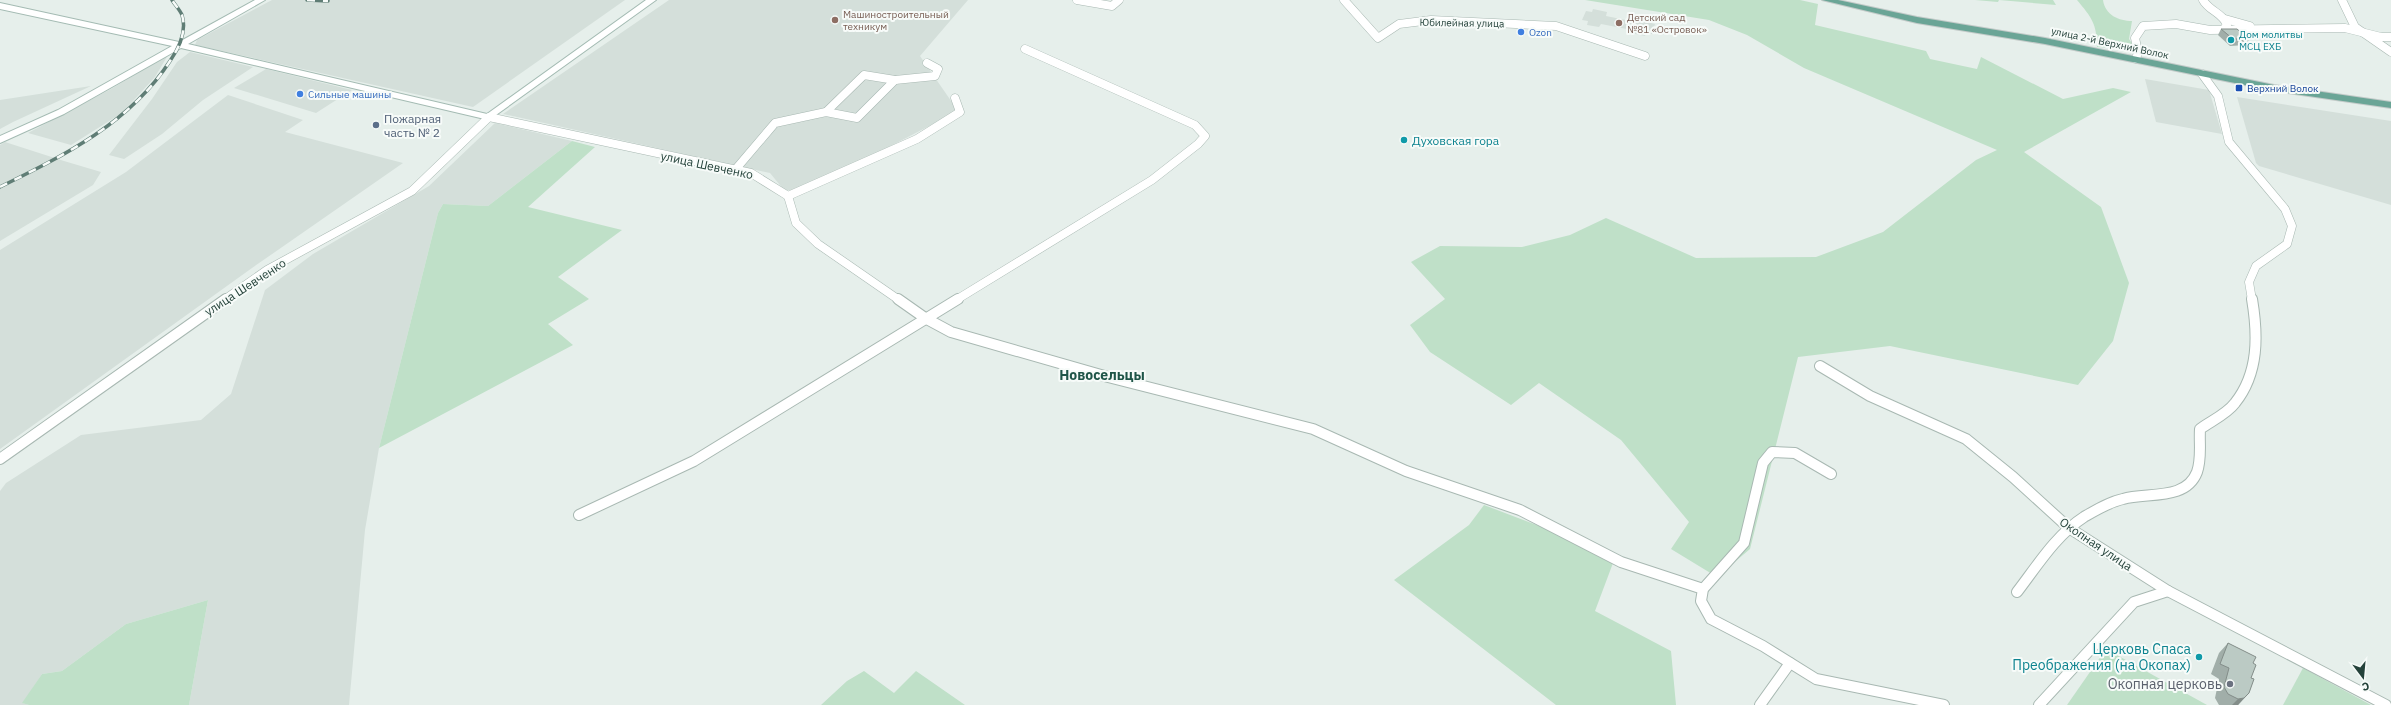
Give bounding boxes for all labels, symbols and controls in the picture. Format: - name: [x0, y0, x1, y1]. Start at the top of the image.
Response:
- place label: Машиностроительный техникум: [843, 8, 949, 33]
- place label: Детский сад №81 «Островок»: [1627, 11, 1707, 36]
- marker: Машиностроительный техникум: [830, 15, 840, 25]
- street label: Юбилейная улица: [1420, 16, 1505, 30]
- marker: Детский сад №81 «Островок»: [1614, 18, 1624, 28]
- street label: улица 2-й Верхний Волок: [2050, 24, 2170, 62]
- place label: Ozon: [1529, 26, 1552, 39]
- marker: Ozon: [1516, 27, 1526, 37]
- place label: Дом молитвы МСЦ ЕХБ: [2239, 28, 2303, 53]
- marker: Дом молитвы МСЦ ЕХБ: [2226, 35, 2236, 45]
- place label: Верхний Волок: [2247, 82, 2319, 95]
- marker: Верхний Волок: [2234, 83, 2244, 93]
- place label: Сильные машины: [308, 88, 391, 101]
- marker: Сильные машины: [295, 89, 305, 99]
- place label: Пожарная часть № 2: [384, 111, 441, 140]
- marker: Пожарная часть № 2: [371, 120, 381, 130]
- place label: Духовская гора: [1412, 133, 1500, 148]
- marker: Духовская гора: [1399, 135, 1409, 145]
- street label: улица Шевченко: [659, 148, 755, 182]
- street label: улица Шевченко: [201, 255, 289, 319]
- district label: Новосельцы: [1059, 366, 1145, 384]
- street label: Окопная улица: [2057, 514, 2136, 574]
- place label: Церковь Спаса Преображения (на Окопах): [2012, 640, 2192, 674]
- marker: Церковь Спаса Преображения (на Окопах): [2194, 652, 2204, 662]
- north arrow: [2343, 657, 2383, 697]
- place label: Окопная церковь: [2108, 675, 2222, 693]
- marker: Окопная церковь: [2225, 679, 2235, 689]
- text: С: [2360, 679, 2371, 694]

